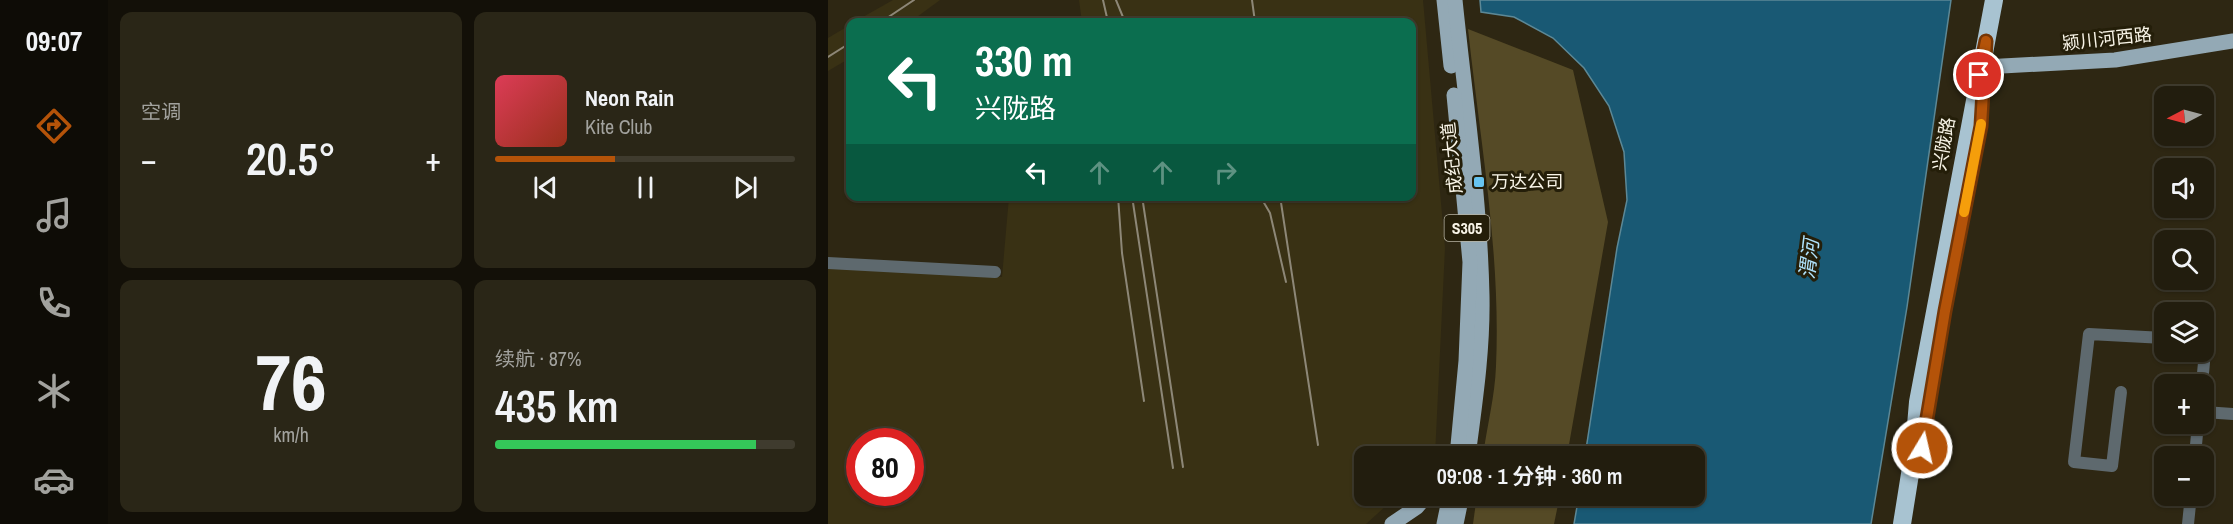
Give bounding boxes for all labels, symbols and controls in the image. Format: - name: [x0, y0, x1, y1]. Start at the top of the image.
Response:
- street label: 颍川河西路: [2061, 21, 2153, 56]
- text: 09:07: [26, 23, 82, 59]
- text: 330 m: [975, 33, 1073, 89]
- icon: left: [876, 42, 954, 120]
- pin: [1953, 49, 2004, 100]
- icon: arrive: [1962, 58, 1995, 91]
- text: Neon Rain: [585, 83, 674, 113]
- north arrow: [2154, 86, 2214, 146]
- map controls: [2154, 86, 2214, 506]
- text: 兴陇路: [975, 90, 1056, 126]
- text: 空调: [141, 98, 181, 125]
- icon: directions: [33, 105, 75, 147]
- text: Kite Club: [585, 113, 652, 140]
- street label: 兴陇路: [1927, 115, 1961, 173]
- street label: 成纪大道: [1435, 121, 1468, 195]
- text: 20.5°: [246, 128, 336, 189]
- text: −: [141, 137, 157, 181]
- text: +: [425, 137, 441, 181]
- icon: left: [1020, 156, 1053, 189]
- icon: ahead: [1083, 156, 1116, 189]
- icon: ahead: [1146, 156, 1179, 189]
- icon: right: [1209, 156, 1242, 189]
- button: sound: [2154, 158, 2214, 218]
- place label: 万达公司: [1491, 169, 1563, 194]
- icon: previous: [529, 171, 562, 204]
- icon: pause: [629, 171, 662, 204]
- icon: next: [729, 171, 762, 204]
- marker: 万达公司: [1472, 175, 1486, 189]
- icon: music: [33, 194, 75, 236]
- road number: S305: [1444, 215, 1490, 241]
- button: search: [2154, 230, 2214, 290]
- water label: 渭河: [1793, 233, 1825, 280]
- icon: phone: [33, 282, 75, 324]
- button: layers: [2154, 302, 2214, 362]
- text: 76: [255, 329, 327, 434]
- text: 续航 · 87%: [495, 345, 582, 372]
- icon: climate: [33, 370, 75, 412]
- button: +: [2154, 374, 2214, 434]
- text: 435 km: [495, 375, 619, 436]
- position arrow: [1890, 416, 1954, 480]
- text: km/h: [273, 421, 309, 448]
- speed limit sign: 80: [846, 428, 924, 506]
- button: −: [2154, 446, 2214, 506]
- icon: car: [33, 459, 75, 501]
- text: 09:08 · 1 分钟 · 360 m: [1437, 461, 1622, 491]

